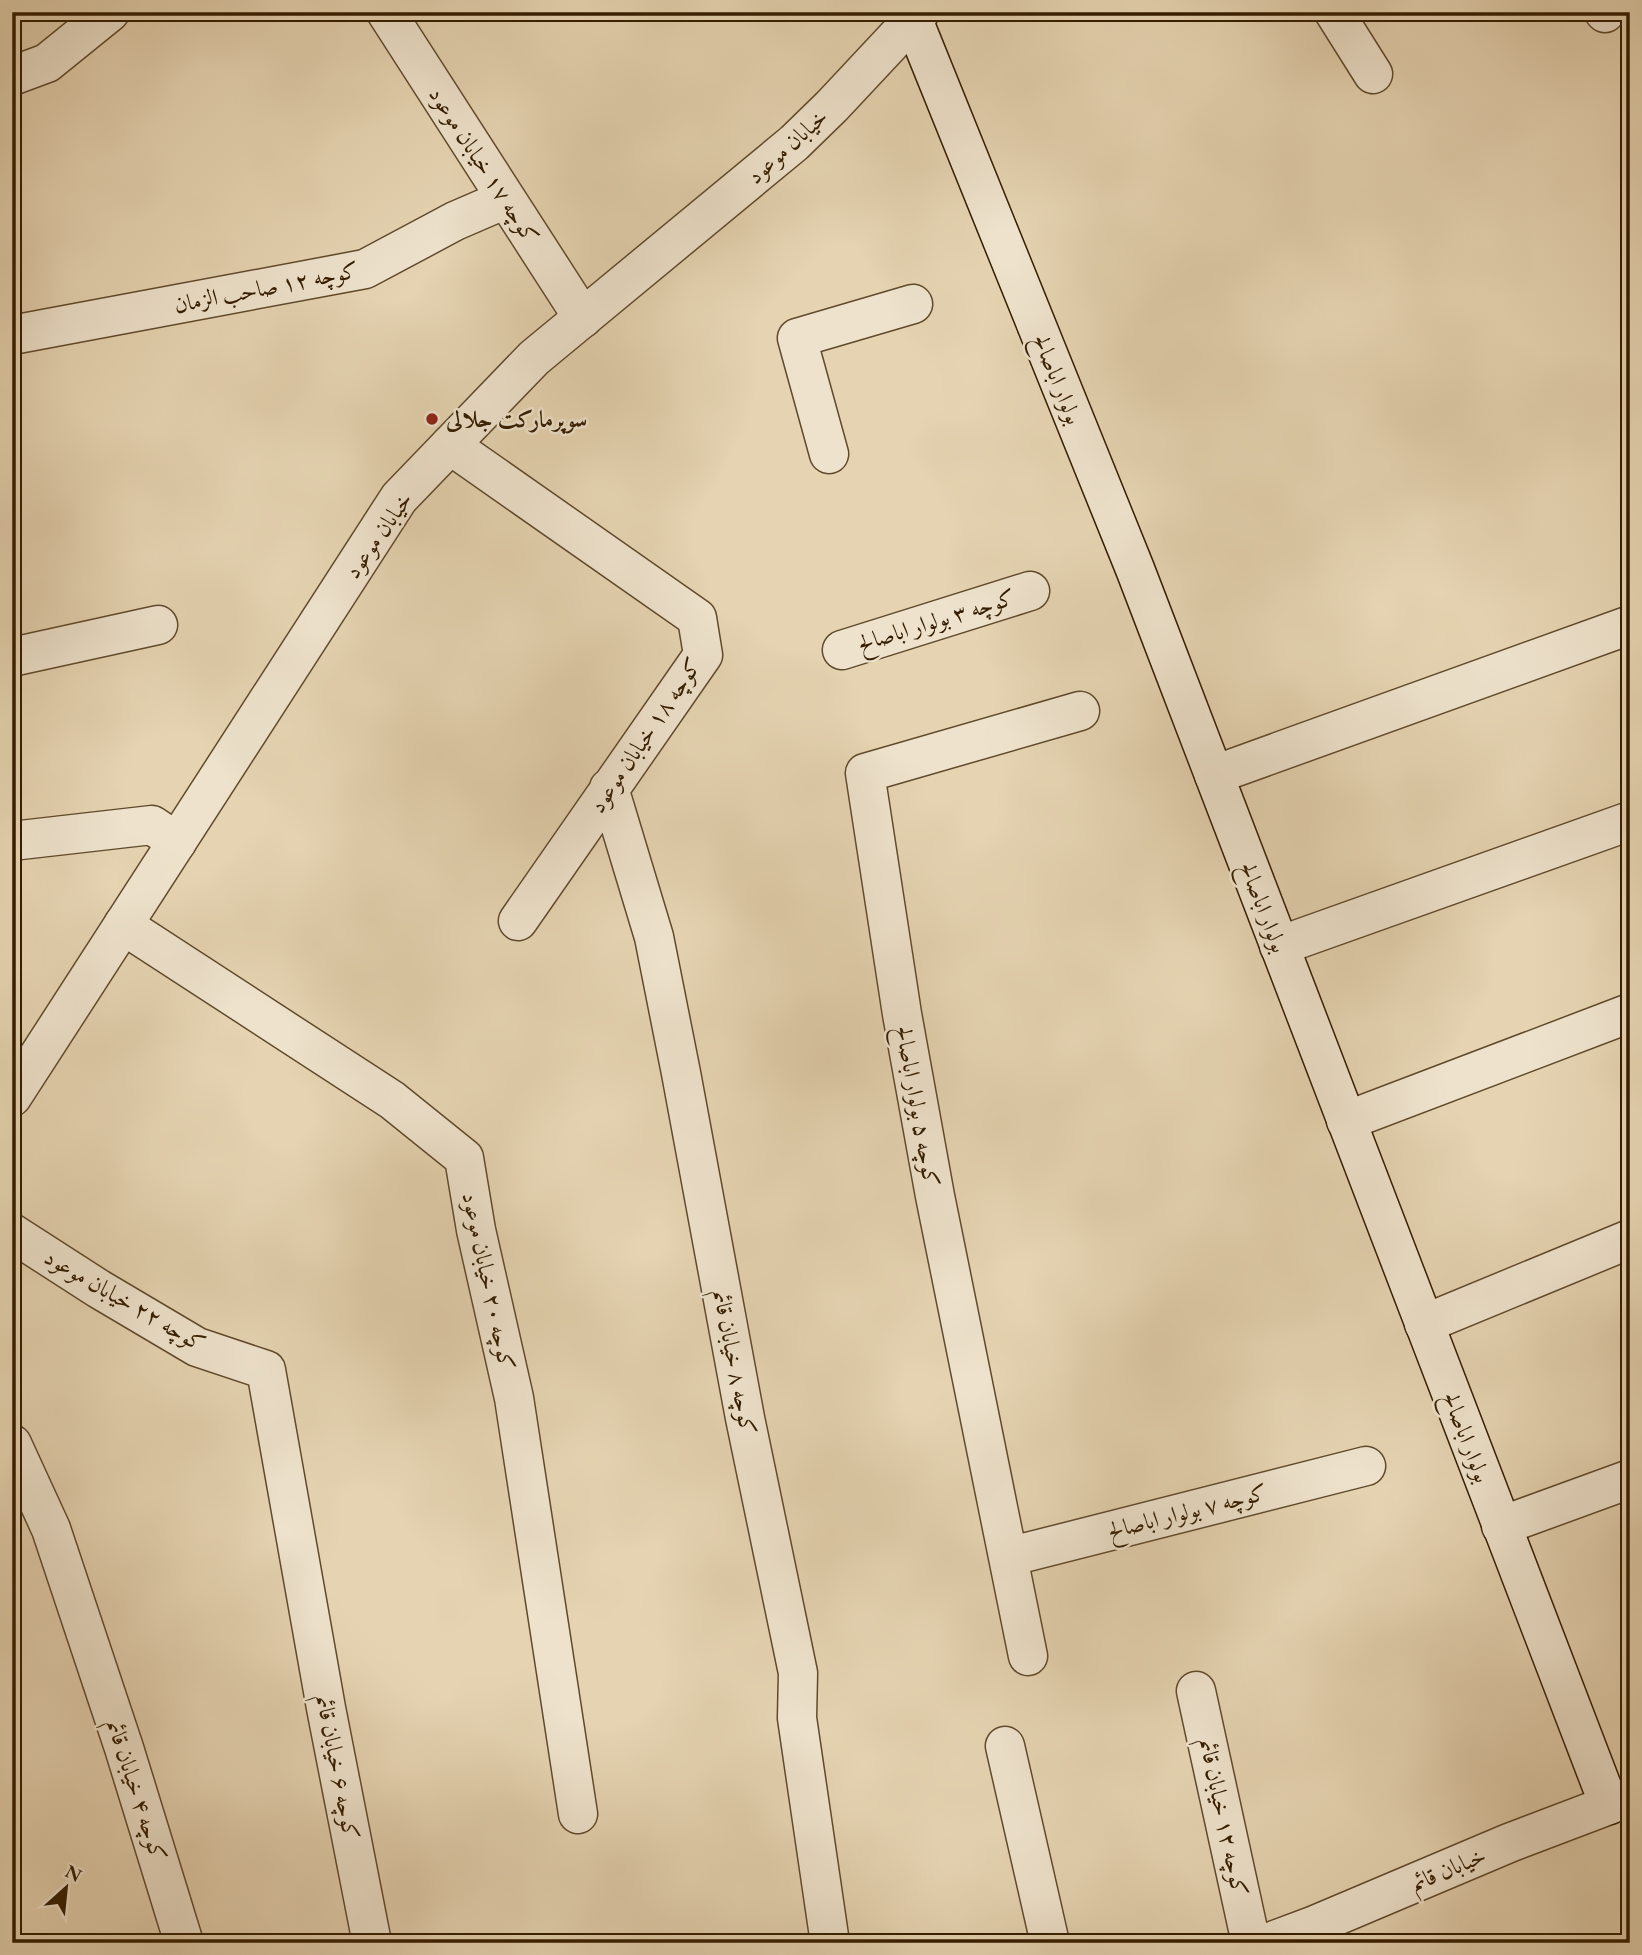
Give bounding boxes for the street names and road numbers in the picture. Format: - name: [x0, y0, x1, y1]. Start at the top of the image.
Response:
- street label: کوچه ۱۷ خیابان موعود: [421, 81, 546, 250]
- street label: خیابان موعود: [740, 102, 834, 190]
- street label: کوچه ۱۲ صاحب الزمان: [171, 254, 361, 321]
- street label: بولوار اباصالح: [1022, 329, 1090, 431]
- street label: خیابان موعود: [337, 486, 419, 584]
- street label: کوچه ۳ بولوار اباصالح: [853, 582, 1020, 663]
- street label: کوچه ۱۸ خیابان موعود: [582, 651, 709, 819]
- street label: بولوار اباصالح: [1228, 857, 1295, 959]
- street label: کوچه ۵ بولوار اباصالح: [884, 1023, 947, 1190]
- street label: کوچه ۲۰ خیابان موعود: [454, 1189, 523, 1373]
- street label: کوچه ۲۲ خیابان موعود: [38, 1242, 211, 1359]
- street label: کوچه ۸ خیابان قائم: [701, 1287, 764, 1438]
- street label: بولوار اباصالح: [1431, 1387, 1498, 1489]
- street label: کوچه ۷ بولوار اباصالح: [1104, 1477, 1271, 1550]
- street label: کوچه ۶ خیابان قائم: [304, 1692, 367, 1843]
- street label: کوچه ۴ خیابان قائم: [95, 1715, 174, 1866]
- street label: کوچه ۱۲ خیابان قائم: [1188, 1735, 1255, 1900]
- street label: خیابان قائم: [1406, 1840, 1492, 1903]

